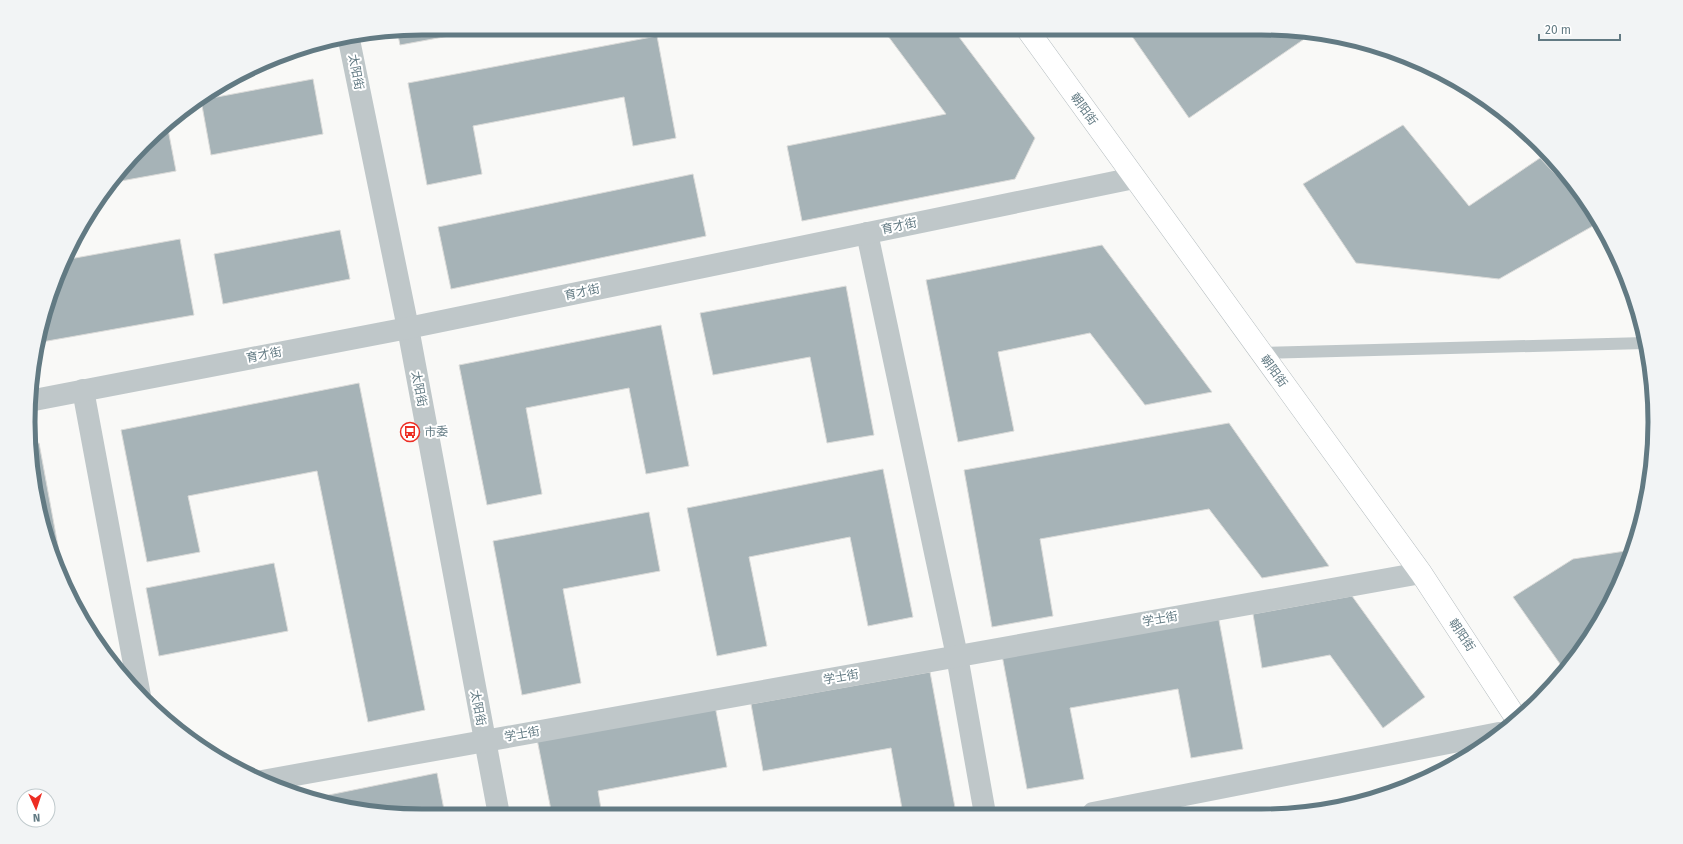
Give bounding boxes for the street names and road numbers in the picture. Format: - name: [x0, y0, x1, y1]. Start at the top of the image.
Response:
- street label: 太阳街: [346, 53, 366, 91]
- street label: 朝阳街: [1068, 90, 1100, 128]
- street label: 育才街: [880, 215, 918, 237]
- street label: 育才街: [563, 281, 601, 303]
- street label: 育才街: [245, 345, 283, 365]
- street label: 朝阳街: [1258, 352, 1290, 390]
- street label: 太阳街: [409, 370, 429, 408]
- street label: 学士街: [1141, 609, 1179, 629]
- street label: 朝阳街: [1446, 616, 1478, 654]
- street label: 学士街: [822, 667, 860, 687]
- street label: 太阳街: [468, 689, 488, 727]
- street label: 学士街: [503, 724, 541, 744]

